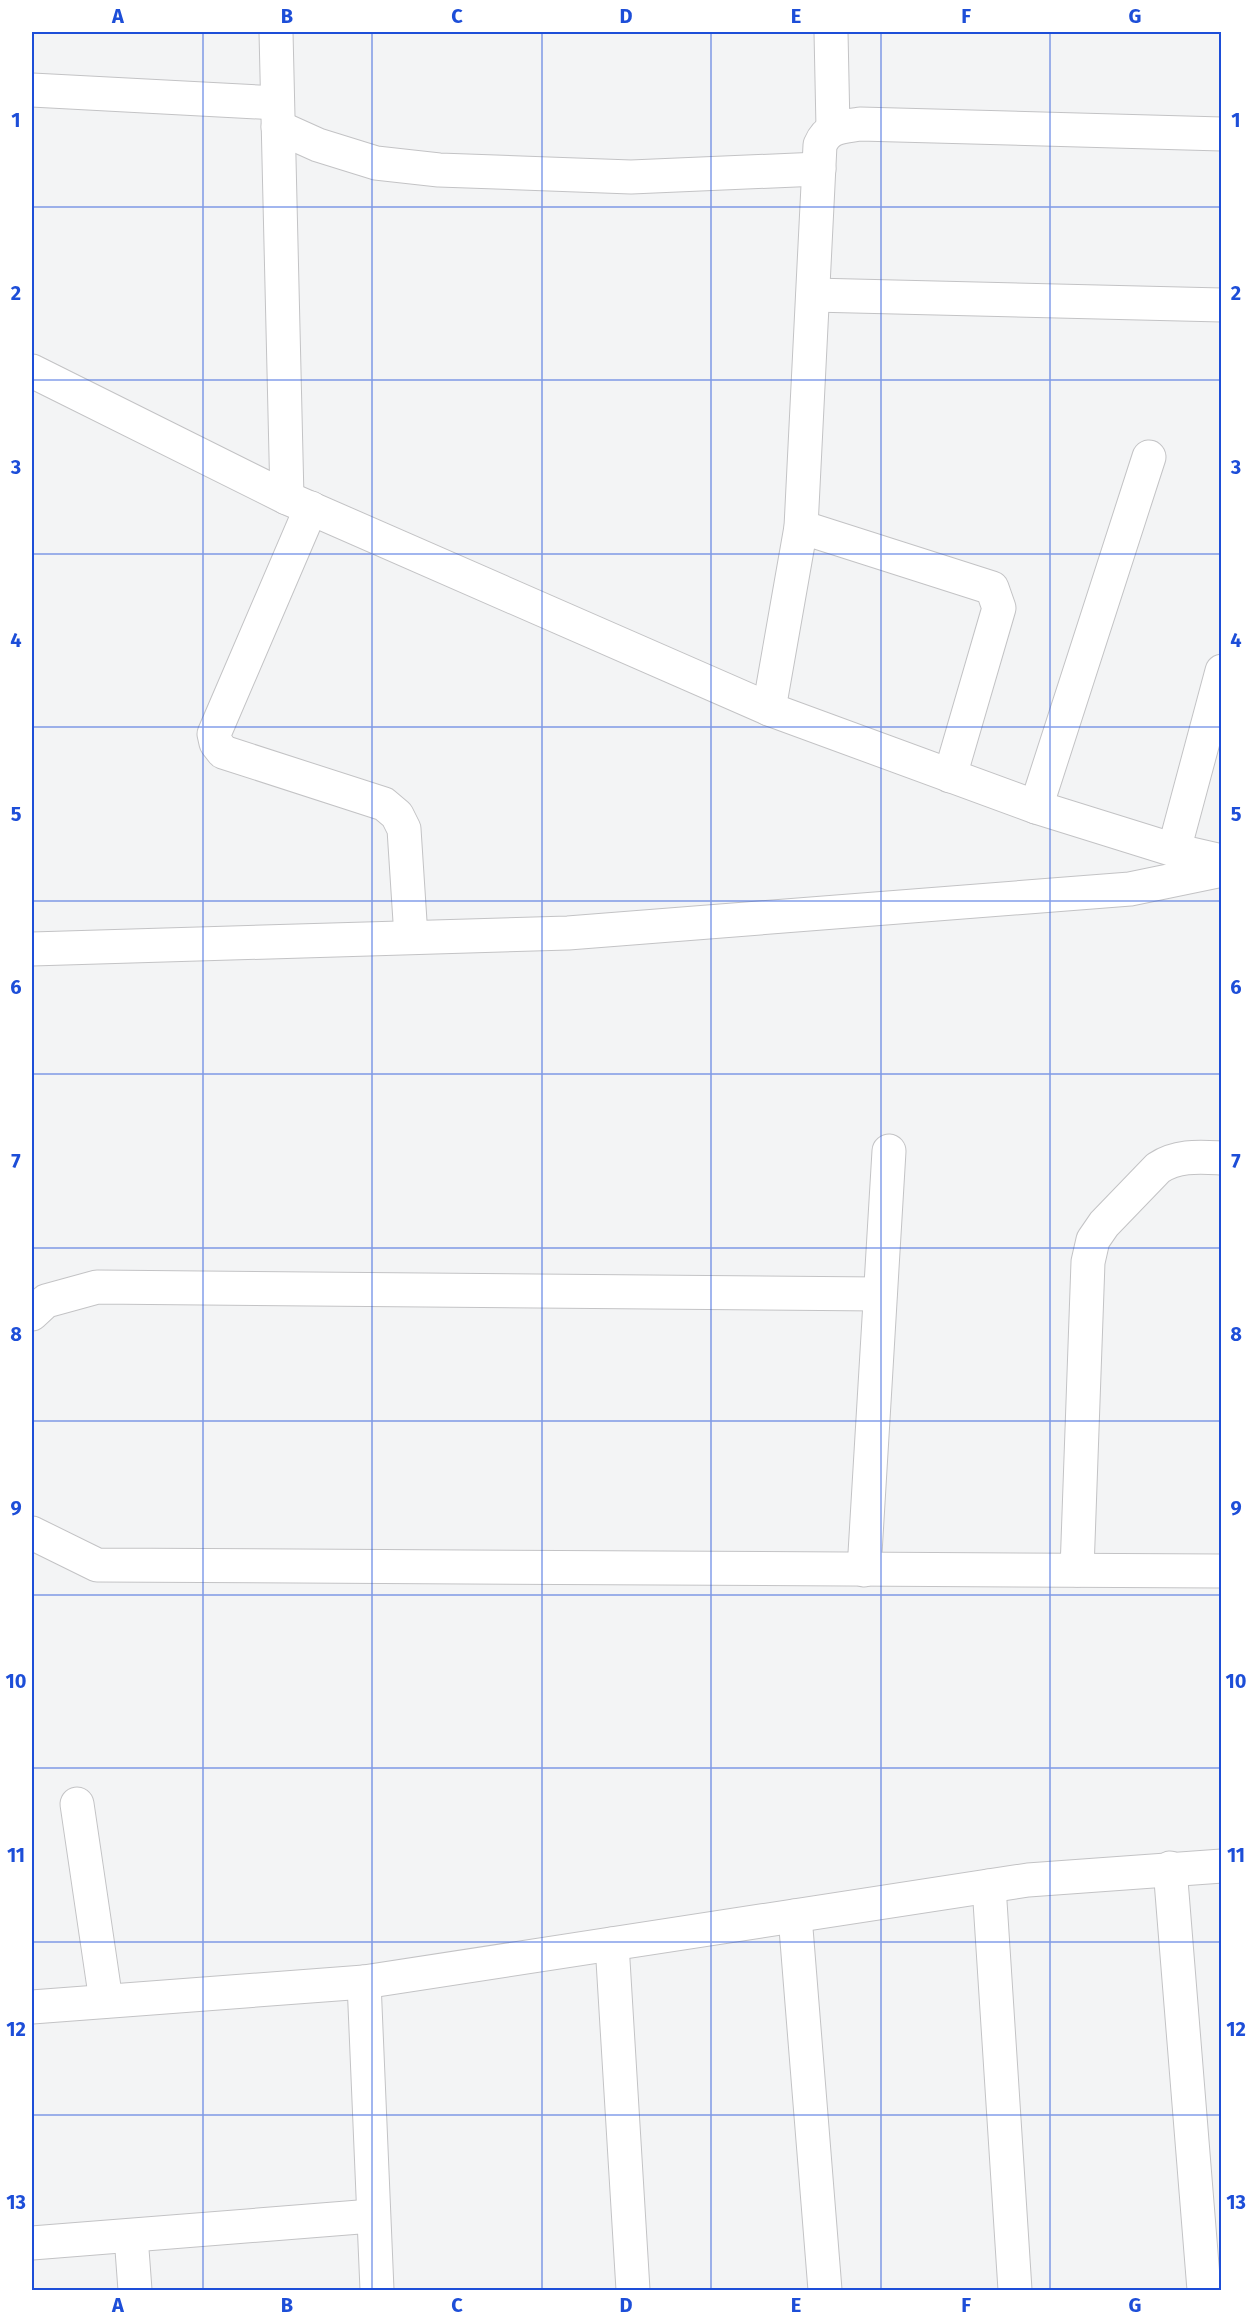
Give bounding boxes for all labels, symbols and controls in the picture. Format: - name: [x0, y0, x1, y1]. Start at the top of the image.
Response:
- text: A: [111, 4, 125, 28]
- text: B: [281, 4, 293, 28]
- text: C: [451, 4, 463, 28]
- text: D: [619, 4, 633, 28]
- text: E: [791, 4, 801, 28]
- text: F: [961, 4, 971, 28]
- text: G: [1129, 4, 1141, 28]
- text: 1: [11, 108, 21, 132]
- text: 1: [1231, 108, 1241, 132]
- text: 2: [11, 281, 21, 305]
- text: 2: [1231, 281, 1241, 305]
- text: 3: [10, 455, 21, 479]
- text: 3: [1230, 455, 1241, 479]
- text: 4: [10, 628, 22, 652]
- text: 4: [1230, 628, 1242, 652]
- text: 5: [11, 802, 22, 826]
- text: 5: [1231, 802, 1242, 826]
- text: 6: [10, 975, 22, 999]
- text: 6: [1230, 975, 1242, 999]
- text: 7: [11, 1149, 21, 1173]
- text: 7: [1231, 1149, 1241, 1173]
- text: 8: [10, 1322, 22, 1346]
- text: 8: [1230, 1322, 1242, 1346]
- text: 9: [10, 1496, 22, 1520]
- text: 9: [1230, 1496, 1242, 1520]
- text: 10: [6, 1669, 26, 1693]
- text: 10: [1226, 1669, 1246, 1693]
- text: 11: [7, 1843, 25, 1867]
- text: 11: [1227, 1843, 1245, 1867]
- text: 12: [6, 2017, 26, 2041]
- text: 12: [1226, 2017, 1246, 2041]
- text: 13: [6, 2190, 26, 2214]
- text: 13: [1226, 2190, 1246, 2214]
- text: A: [111, 2293, 125, 2317]
- text: B: [281, 2293, 293, 2317]
- text: C: [451, 2293, 463, 2317]
- text: D: [619, 2293, 633, 2317]
- text: E: [791, 2293, 801, 2317]
- text: F: [961, 2293, 971, 2317]
- text: G: [1129, 2293, 1141, 2317]

